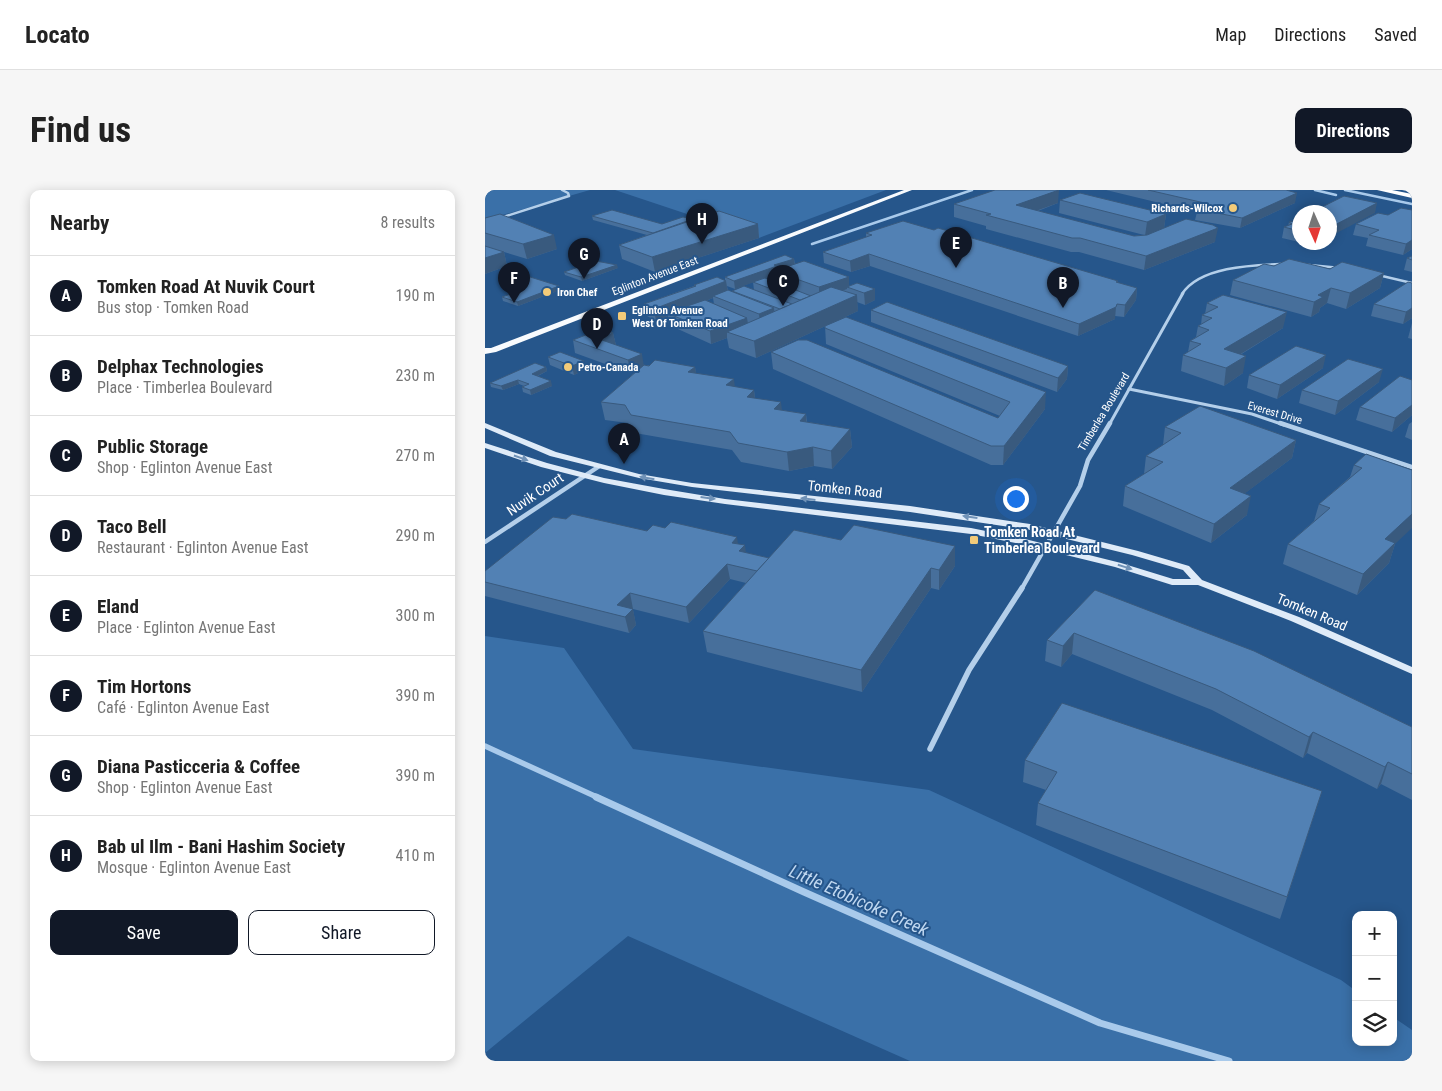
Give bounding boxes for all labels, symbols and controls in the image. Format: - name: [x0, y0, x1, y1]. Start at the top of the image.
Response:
- text: Locato: [25, 21, 90, 49]
- text: Map: [1215, 24, 1246, 45]
- text: Directions: [1274, 24, 1346, 45]
- text: Saved: [1374, 24, 1417, 45]
- button: Directions: [1295, 108, 1412, 153]
- text: Find us: [30, 110, 131, 151]
- place label: Richards-Wilcox: [1151, 202, 1223, 215]
- marker: Richards-Wilcox: [1227, 202, 1239, 214]
- pin: H: [686, 203, 718, 244]
- north arrow: [1292, 205, 1337, 250]
- text: Nearby: [50, 211, 109, 235]
- text: 8 results: [380, 213, 435, 232]
- pin: E: [940, 227, 972, 268]
- pin: G: [568, 238, 600, 279]
- street label: Eglinton Avenue East: [610, 254, 700, 298]
- pin: F: [498, 262, 530, 303]
- pin: C: [767, 265, 799, 306]
- pin: B: [1047, 267, 1079, 308]
- text: Tomken Road At Nuvik Court: [97, 275, 315, 298]
- text: A: [61, 286, 71, 305]
- text: 190 m: [396, 286, 435, 305]
- marker: Iron Chef: [541, 286, 553, 298]
- place label: Iron Chef: [557, 286, 598, 299]
- text: Bus stop · Tomken Road: [97, 298, 249, 317]
- place label: Eglinton Avenue West Of Tomken Road: [632, 304, 728, 330]
- pin: D: [581, 308, 613, 349]
- marker: Eglinton Avenue West Of Tomken Road: [616, 310, 628, 322]
- text: Delphax Technologies: [97, 355, 264, 378]
- marker: Petro-Canada: [562, 361, 574, 373]
- place label: Petro-Canada: [578, 361, 638, 374]
- text: B: [62, 366, 70, 385]
- text: 230 m: [396, 366, 435, 385]
- street label: Timberlea Boulevard: [1076, 371, 1132, 453]
- text: Place · Timberlea Boulevard: [97, 378, 272, 397]
- street label: Everest Drive: [1246, 399, 1304, 427]
- pin: A: [608, 423, 640, 464]
- text: Public Storage: [97, 435, 208, 458]
- text: C: [61, 446, 71, 465]
- text: 270 m: [396, 446, 435, 465]
- one-way arrow: [513, 455, 528, 462]
- text: Shop · Eglinton Avenue East: [97, 458, 272, 477]
- street label: Nuvik Court: [504, 469, 566, 519]
- one-way arrow: [639, 473, 655, 481]
- street label: Tomken Road: [807, 477, 883, 501]
- your location: [1003, 486, 1029, 512]
- one-way arrow: [700, 495, 716, 503]
- one-way arrow: [800, 495, 816, 503]
- one-way arrow: [962, 513, 978, 521]
- text: Taco Bell: [97, 515, 167, 538]
- place label: Tomken Road At Timberlea Boulevard: [984, 524, 1100, 556]
- text: D: [61, 526, 71, 545]
- text: 290 m: [396, 526, 435, 545]
- marker: Tomken Road At Timberlea Boulevard: [968, 534, 980, 546]
- text: Restaurant · Eglinton Avenue East: [97, 538, 309, 557]
- one-way arrow: [1118, 564, 1133, 572]
- street label: Tomken Road: [1274, 590, 1350, 634]
- text: Eland: [97, 595, 139, 618]
- text: E: [62, 606, 70, 625]
- text: 300 m: [396, 606, 435, 625]
- text: Place · Eglinton Avenue East: [97, 618, 276, 637]
- text: Tim Hortons: [97, 675, 191, 698]
- text: F: [62, 686, 70, 705]
- text: 390 m: [396, 686, 435, 705]
- text: Café · Eglinton Avenue East: [97, 698, 270, 717]
- text: Diana Pasticceria & Coffee: [97, 755, 300, 778]
- text: G: [61, 766, 71, 785]
- text: 390 m: [396, 766, 435, 785]
- text: Shop · Eglinton Avenue East: [97, 778, 272, 797]
- text: Bab ul Ilm - Bani Hashim Society: [97, 835, 345, 858]
- text: H: [61, 846, 71, 865]
- text: 410 m: [396, 846, 435, 865]
- text: Mosque · Eglinton Avenue East: [97, 858, 291, 877]
- water label: Little Etobicoke Creek: [786, 860, 933, 941]
- button: Save: [50, 910, 238, 955]
- button: Share: [248, 910, 435, 955]
- map controls: [1352, 911, 1397, 1046]
- button: +: [1352, 911, 1397, 956]
- button: −: [1352, 956, 1397, 1001]
- button: layers: [1352, 1001, 1397, 1046]

